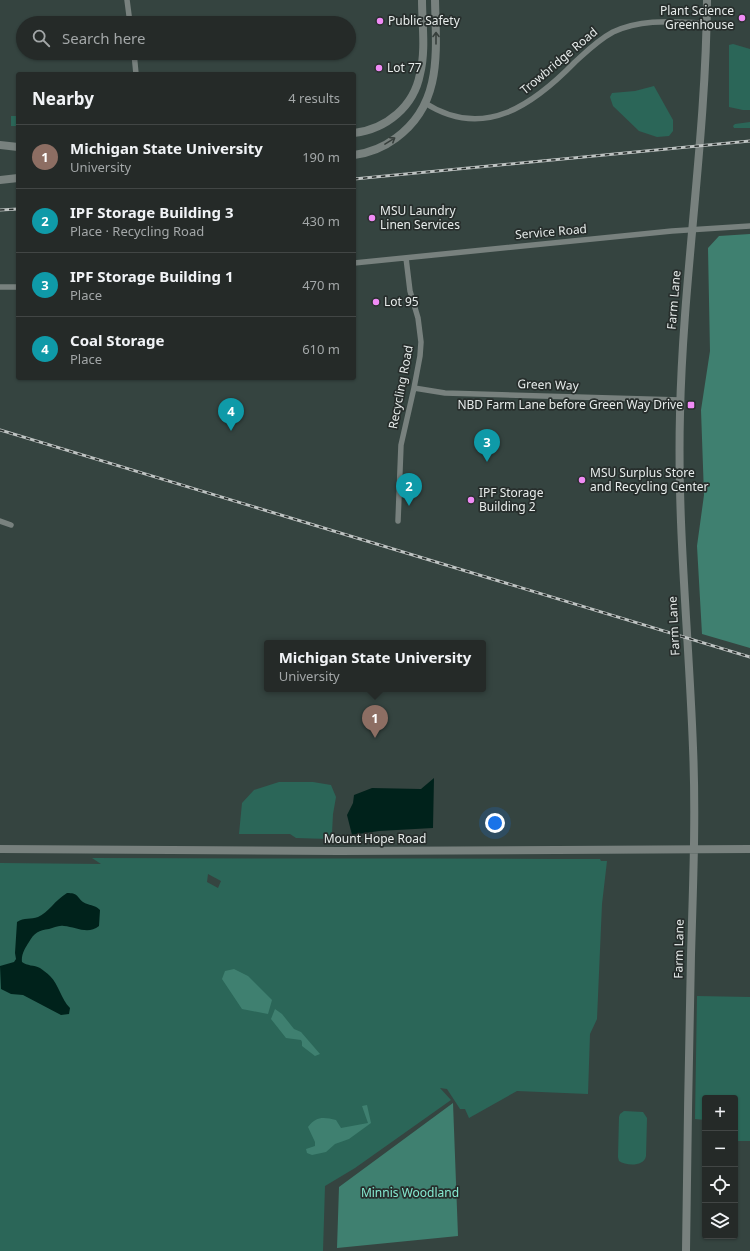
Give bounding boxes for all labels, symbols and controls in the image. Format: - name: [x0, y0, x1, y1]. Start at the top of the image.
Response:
- place label: Plant Science Greenhouse: [660, 2, 734, 33]
- place label: Public Safety: [388, 12, 461, 29]
- marker: Plant Science Greenhouse: [737, 13, 747, 23]
- search box: [16, 16, 356, 60]
- marker: Public Safety: [375, 16, 385, 26]
- street label: Trowbridge Road: [516, 23, 601, 98]
- icon: search: [30, 27, 52, 49]
- text: Search here: [62, 28, 145, 48]
- one-way arrow: [432, 32, 439, 45]
- place label: Lot 77: [387, 59, 422, 76]
- marker: Lot 77: [374, 63, 384, 73]
- text: Nearby: [32, 87, 94, 110]
- text: 4 results: [288, 89, 340, 107]
- one-way arrow: [384, 137, 396, 145]
- text: Michigan State University: [70, 138, 263, 158]
- text: 1: [41, 148, 49, 166]
- text: 190 m: [302, 148, 340, 166]
- text: University: [70, 158, 131, 176]
- text: IPF Storage Building 3: [70, 202, 234, 222]
- place label: MSU Laundry Linen Services: [380, 202, 460, 233]
- text: 2: [41, 212, 49, 230]
- text: 430 m: [302, 212, 340, 230]
- marker: MSU Laundry Linen Services: [367, 213, 377, 223]
- street label: Service Road: [514, 220, 588, 243]
- text: Place · Recycling Road: [70, 222, 204, 240]
- text: IPF Storage Building 1: [70, 266, 234, 286]
- street label: Farm Lane: [662, 269, 685, 330]
- text: 3: [41, 276, 49, 294]
- text: 470 m: [302, 276, 340, 294]
- text: Place: [70, 286, 102, 304]
- place label: Lot 95: [384, 293, 419, 310]
- marker: Lot 95: [371, 297, 381, 307]
- text: Coal Storage: [70, 330, 164, 350]
- text: 4: [41, 340, 49, 358]
- text: 610 m: [302, 340, 340, 358]
- street label: Recycling Road: [384, 344, 417, 430]
- text: Place: [70, 350, 102, 368]
- street label: Green Way: [517, 375, 580, 394]
- place label: NBD Farm Lane before Green Way Drive: [457, 396, 683, 413]
- pin: 4: [218, 398, 244, 431]
- marker: NBD Farm Lane before Green Way Drive: [686, 400, 696, 410]
- pin: 3: [474, 429, 500, 462]
- place label: MSU Surplus Store and Recycling Center: [590, 464, 708, 495]
- pin: 2: [396, 473, 422, 506]
- marker: MSU Surplus Store and Recycling Center: [577, 475, 587, 485]
- place label: IPF Storage Building 2: [479, 484, 544, 515]
- marker: IPF Storage Building 2: [466, 495, 476, 505]
- street label: Farm Lane: [663, 596, 684, 656]
- popup: [264, 640, 486, 692]
- text: Michigan State University: [279, 647, 471, 667]
- text: University: [279, 667, 340, 685]
- pin: 1: [362, 705, 388, 738]
- your location: [485, 813, 505, 833]
- street label: Mount Hope Road: [324, 830, 426, 847]
- street label: Farm Lane: [669, 919, 688, 979]
- map controls: [702, 1095, 738, 1239]
- button: +: [702, 1095, 738, 1131]
- button: −: [702, 1131, 738, 1167]
- button: locate: [702, 1167, 738, 1203]
- park label: Minnis Woodland: [361, 1184, 459, 1201]
- button: layers: [702, 1203, 738, 1239]

